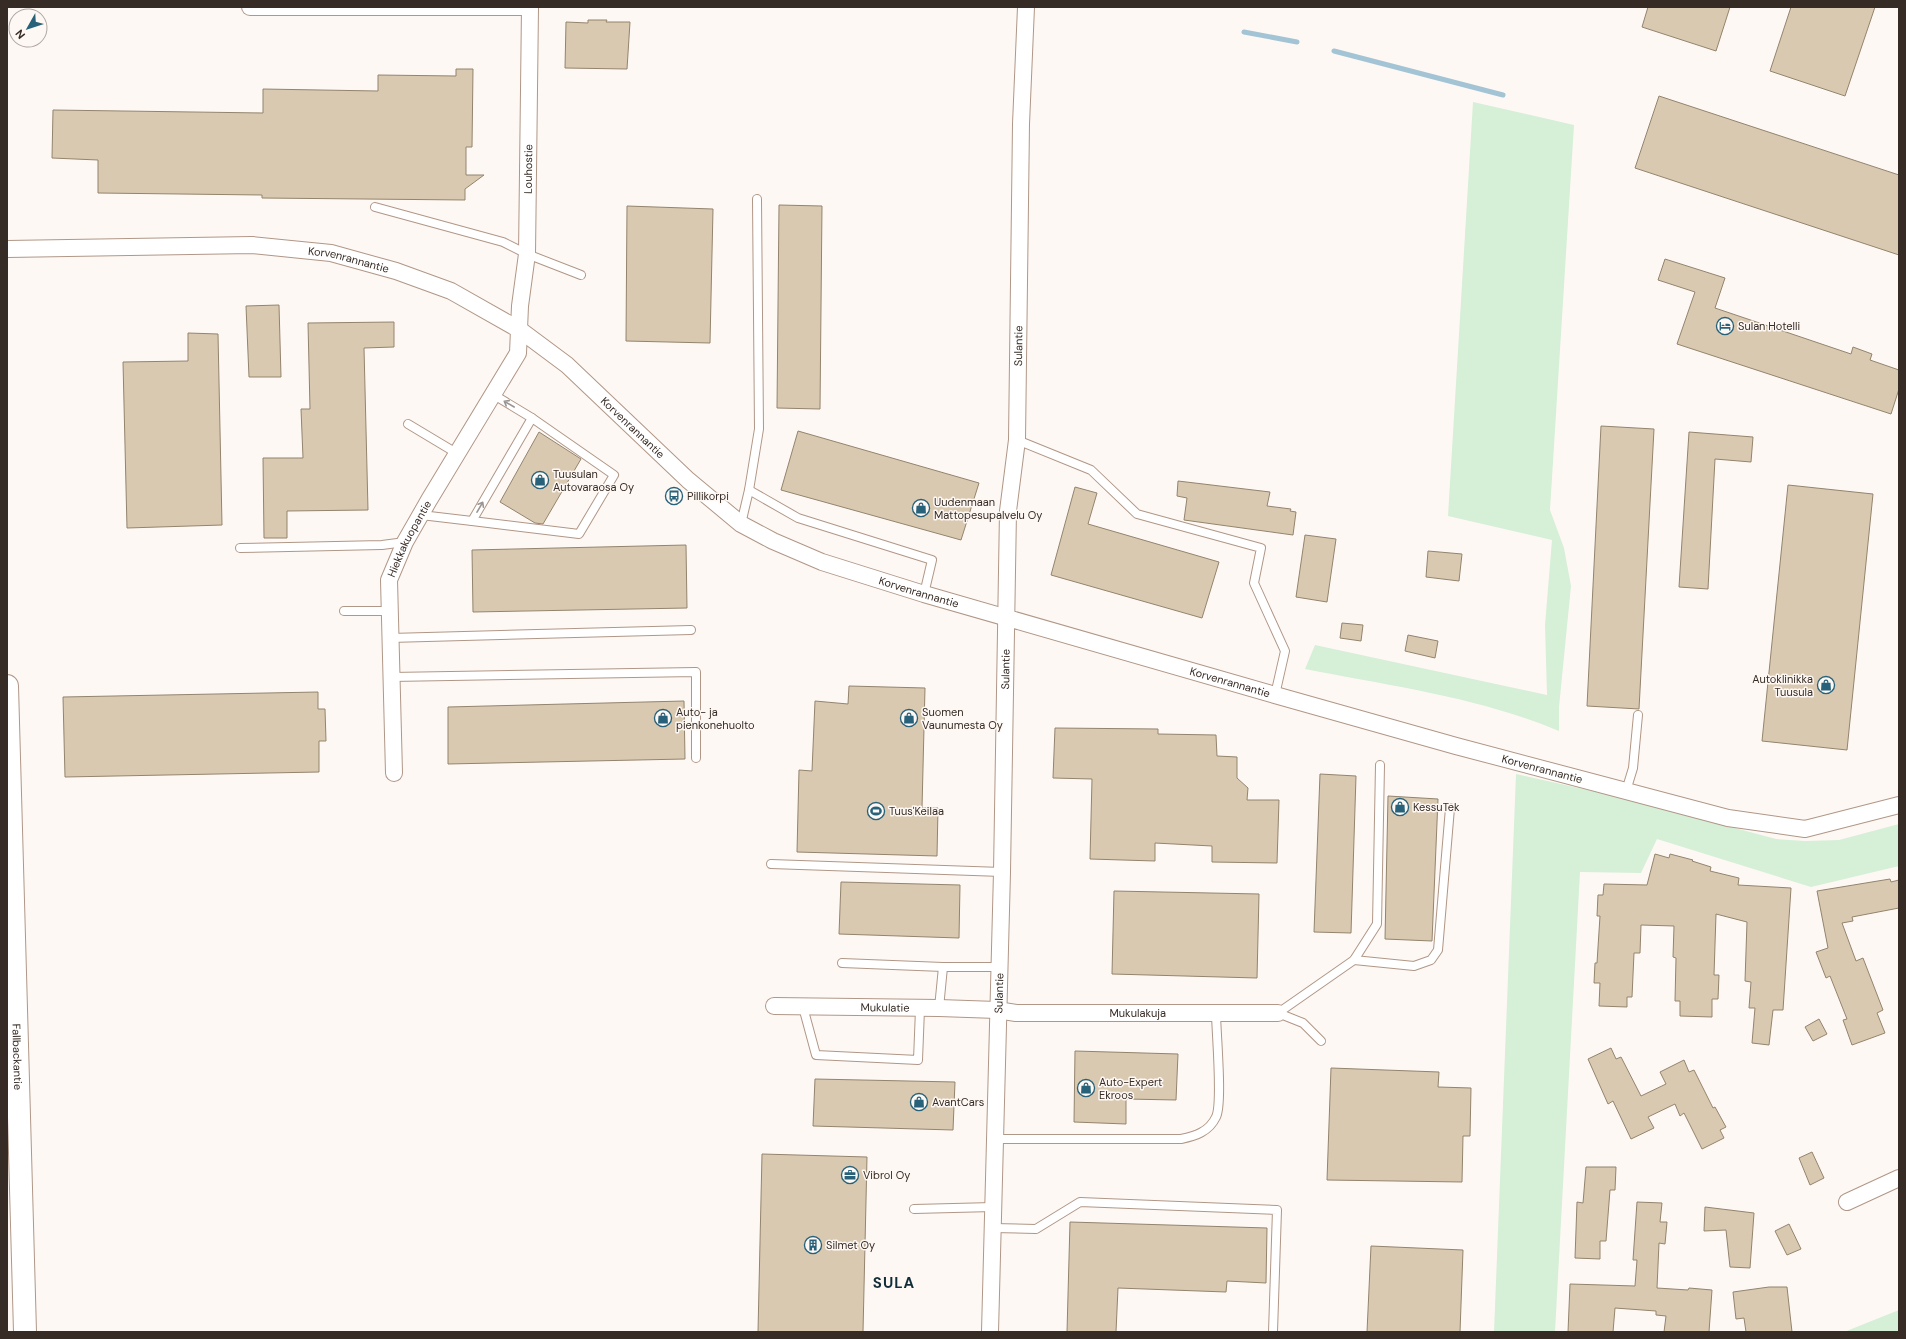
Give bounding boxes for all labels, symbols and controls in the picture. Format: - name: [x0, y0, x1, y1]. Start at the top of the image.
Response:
- north arrow: [8, 8, 48, 48]
- text: N: [12, 27, 28, 42]
- street label: Louhostie: [521, 144, 535, 194]
- street label: Korvenrannantie: [307, 244, 391, 276]
- hotel icon: Sulan Hotelli: [1715, 316, 1735, 336]
- place label: Sulan Hotelli: [1738, 319, 1800, 333]
- street label: Sulantie: [1011, 325, 1025, 366]
- street label: Korvenrannantie: [598, 394, 668, 461]
- one-way arrow: [503, 400, 515, 408]
- place label: Tuusulan Autovaraosa Oy: [553, 467, 634, 494]
- shop icon: Tuusulan Autovaraosa Oy: [530, 470, 550, 490]
- bus stop icon: Pillikorpi: [664, 486, 684, 506]
- place label: Pillikorpi: [687, 489, 729, 503]
- place label: Uudenmaan Mattopesupalvelu Oy: [934, 495, 1042, 522]
- street label: Hiekkakuopantie: [384, 498, 434, 579]
- shop icon: Uudenmaan Mattopesupalvelu Oy: [911, 498, 931, 518]
- one-way arrow: [476, 501, 484, 513]
- street label: Korvenrannantie: [877, 573, 961, 611]
- street label: Sulantie: [998, 649, 1013, 690]
- street label: Korvenrannantie: [1188, 664, 1272, 700]
- place label: Autoklinikka Tuusula: [1752, 672, 1813, 699]
- shop icon: Autoklinikka Tuusula: [1816, 675, 1836, 695]
- place label: Auto- ja pienkonehuolto: [676, 705, 755, 732]
- place label: Suomen Vaunumesta Oy: [922, 705, 1003, 732]
- shop icon: Auto- ja pienkonehuolto: [653, 708, 673, 728]
- shop icon: Suomen Vaunumesta Oy: [899, 708, 919, 728]
- street label: Korvenrannantie: [1500, 751, 1584, 786]
- shop icon: KessuTek: [1390, 797, 1410, 817]
- place label: KessuTek: [1413, 800, 1460, 814]
- sports icon: Tuus'Keilaa: [866, 801, 886, 821]
- place label: Tuus'Keilaa: [889, 804, 944, 818]
- street label: Sulantie: [991, 973, 1006, 1014]
- street label: Mukulatie: [860, 1000, 910, 1015]
- street label: Mukulakuja: [1110, 1006, 1166, 1020]
- street label: Fallbackantie: [9, 1023, 25, 1090]
- place label: Auto-Expert Ekroos: [1099, 1075, 1162, 1102]
- shop icon: Auto-Expert Ekroos: [1076, 1078, 1096, 1098]
- shop icon: AvantCars: [909, 1092, 929, 1112]
- place label: AvantCars: [932, 1095, 984, 1109]
- office icon: Vibrol Oy: [840, 1165, 860, 1185]
- place label: Vibrol Oy: [863, 1168, 910, 1182]
- building icon: Silmet Oy: [803, 1235, 823, 1255]
- place label: Silmet Oy: [826, 1238, 875, 1252]
- district label: SULA: [873, 1273, 915, 1293]

